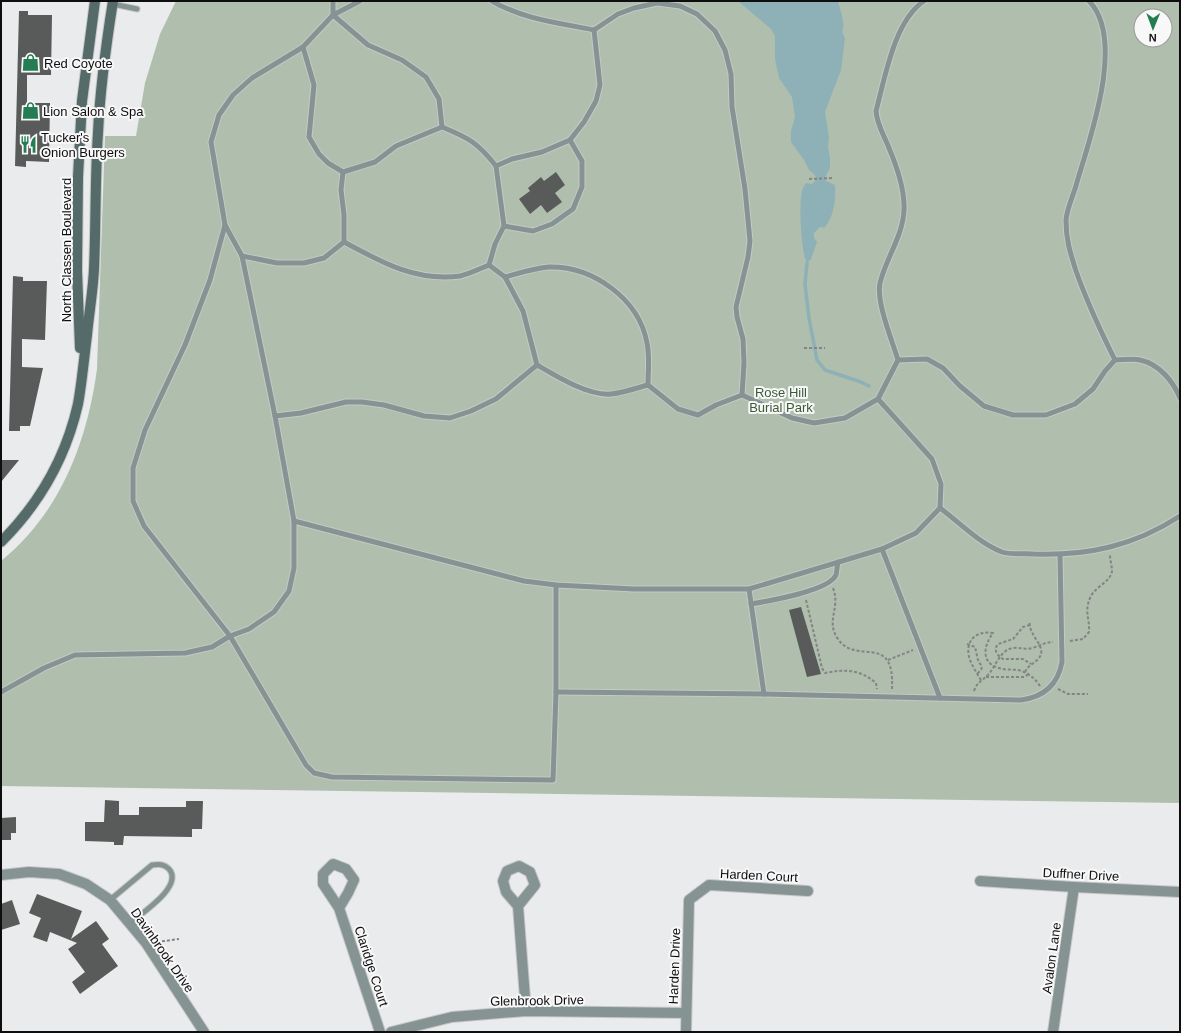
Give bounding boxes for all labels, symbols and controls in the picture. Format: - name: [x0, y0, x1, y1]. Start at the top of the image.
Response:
- north arrow: [1133, 8, 1173, 48]
- text: N: [1149, 32, 1157, 44]
- shop icon: Red Coyote: [21, 53, 41, 73]
- place label: Red Coyote: [44, 56, 113, 71]
- shop icon: Lion Salon & Spa: [20, 101, 40, 121]
- place label: Lion Salon & Spa: [43, 104, 144, 119]
- place label: Tucker's Onion Burgers: [41, 130, 125, 160]
- restaurant icon: Tucker's Onion Burgers: [18, 134, 38, 154]
- street label: North Classen Boulevard: [59, 178, 74, 322]
- park label: Rose Hill Burial Park: [749, 385, 813, 415]
- street label: Duffner Drive: [1042, 865, 1119, 884]
- street label: Harden Court: [720, 866, 799, 885]
- street label: Davinbrook Drive: [128, 905, 197, 995]
- street label: Avalon Lane: [1039, 921, 1064, 995]
- street label: Claridge Court: [351, 924, 392, 1009]
- street label: Harden Drive: [666, 927, 683, 1005]
- street label: Glenbrook Drive: [490, 992, 584, 1009]

